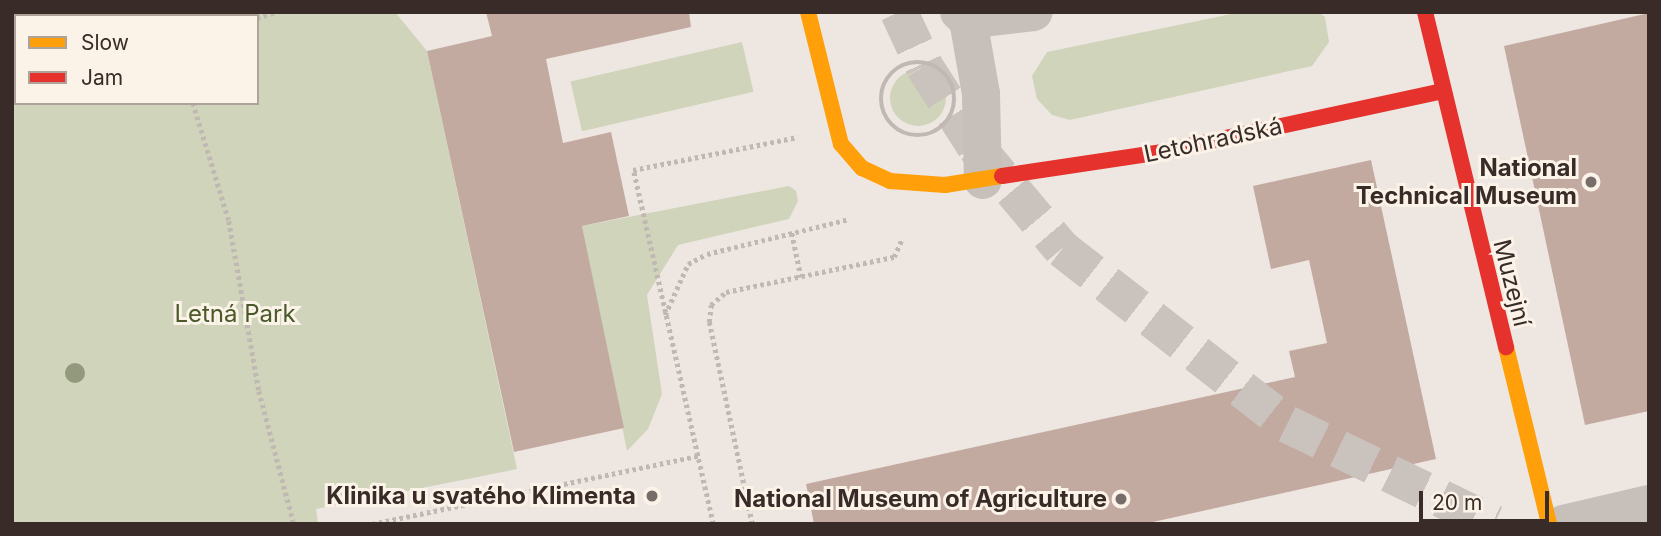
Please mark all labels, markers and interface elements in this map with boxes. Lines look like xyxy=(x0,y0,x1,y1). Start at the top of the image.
legend xyxy=(14,14,259,105)
text: Slow xyxy=(81,30,129,55)
text: Jam xyxy=(81,65,123,90)
street label: Letohradská xyxy=(1141,111,1285,169)
place label: National Technical Museum xyxy=(1356,154,1577,210)
marker: National Technical Museum xyxy=(1583,174,1599,190)
street label: Muzejní xyxy=(1487,237,1537,329)
park label: Letná Park xyxy=(174,300,296,328)
scale bar xyxy=(1423,476,1552,520)
place label: Klinika u svatého Klimenta xyxy=(326,482,636,510)
place label: National Museum of Agriculture xyxy=(734,485,1107,513)
marker: Klinika u svatého Klimenta xyxy=(642,486,662,506)
text: 20 m xyxy=(1432,490,1482,515)
marker: National Museum of Agriculture xyxy=(1113,491,1129,507)

